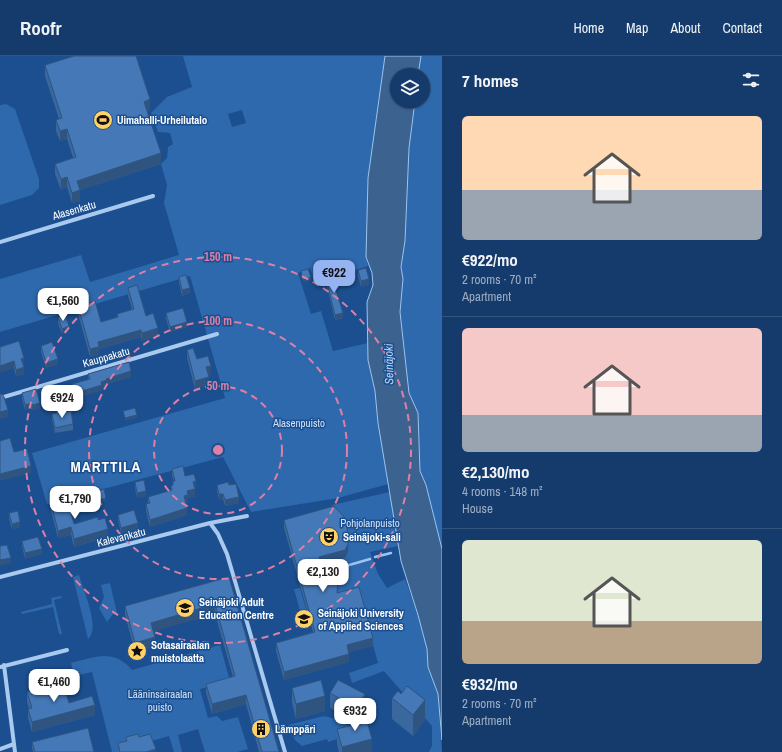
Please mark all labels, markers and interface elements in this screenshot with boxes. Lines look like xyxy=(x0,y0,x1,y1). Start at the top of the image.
text: Roofr xyxy=(20,15,62,41)
text: Home xyxy=(573,19,604,37)
text: Map xyxy=(626,19,648,37)
text: About xyxy=(670,19,700,37)
text: Contact xyxy=(722,19,762,37)
map controls xyxy=(390,68,430,108)
button: layers xyxy=(390,68,430,108)
text: 7 homes xyxy=(462,69,519,92)
icon: filters xyxy=(740,69,762,91)
sports icon: Uimahalli-Urheilutalo xyxy=(92,109,114,131)
place label: Uimahalli-Urheilutalo xyxy=(117,113,208,127)
icon: home xyxy=(576,142,648,214)
street label: Alasenkatu xyxy=(50,197,97,223)
text: €922/mo xyxy=(462,248,518,271)
text: 150 m xyxy=(204,249,232,265)
pin: €922 xyxy=(310,260,358,294)
text: €922 xyxy=(322,264,346,281)
text: 2 rooms · 70 m² xyxy=(462,271,537,288)
pin: €1,560 xyxy=(30,288,96,322)
text: Apartment xyxy=(462,288,511,305)
text: €1,560 xyxy=(47,292,79,309)
text: 100 m xyxy=(204,313,232,329)
water label: Seinäjoki xyxy=(381,343,397,385)
street label: Kauppakatu xyxy=(81,344,131,370)
icon: home xyxy=(576,354,648,426)
text: 50 m xyxy=(207,378,229,394)
pin: €924 xyxy=(38,385,86,419)
text: €924 xyxy=(50,389,74,406)
park label: Alasenpuisto xyxy=(272,416,325,430)
centre of rings xyxy=(211,443,225,457)
district label: MARTTILA xyxy=(71,456,141,477)
text: €2,130/mo xyxy=(462,460,529,483)
text: 4 rooms · 148 m² xyxy=(462,483,543,500)
pin: €1,790 xyxy=(42,486,108,520)
text: €1,790 xyxy=(59,490,91,507)
text: House xyxy=(462,500,493,517)
park label: Pohjolanpuisto xyxy=(340,516,400,530)
street label: Kalevankatu xyxy=(95,524,147,550)
theatre icon: Seinäjoki-sali xyxy=(318,526,340,548)
place label: Seinäjoki-sali xyxy=(343,530,401,544)
pin: €2,130 xyxy=(290,559,356,593)
text: €2,130 xyxy=(307,563,339,580)
icon: home xyxy=(576,566,648,638)
place label: Seinäjoki Adult Education Centre xyxy=(199,595,274,622)
school or university icon: Seinäjoki Adult Education Centre xyxy=(174,597,196,619)
place label: Seinäjoki University of Applied Sciences xyxy=(318,606,404,633)
school or university icon: Seinäjoki University of Applied Sciences xyxy=(293,608,315,630)
place label: Sotasairaalan muistolaatta xyxy=(151,638,210,665)
place icon: Sotasairaalan muistolaatta xyxy=(126,640,148,662)
pin: €1,460 xyxy=(21,669,87,703)
text: €932/mo xyxy=(462,672,518,695)
text: €1,460 xyxy=(38,673,70,690)
park label: Lääninsairaalan puisto xyxy=(128,687,192,714)
text: 2 rooms · 70 m² xyxy=(462,695,537,712)
pin: €932 xyxy=(331,698,379,732)
text: €932 xyxy=(343,702,367,719)
text: Apartment xyxy=(462,712,511,729)
building icon: Lämppäri xyxy=(250,718,272,740)
place label: Lämppäri xyxy=(275,722,316,736)

